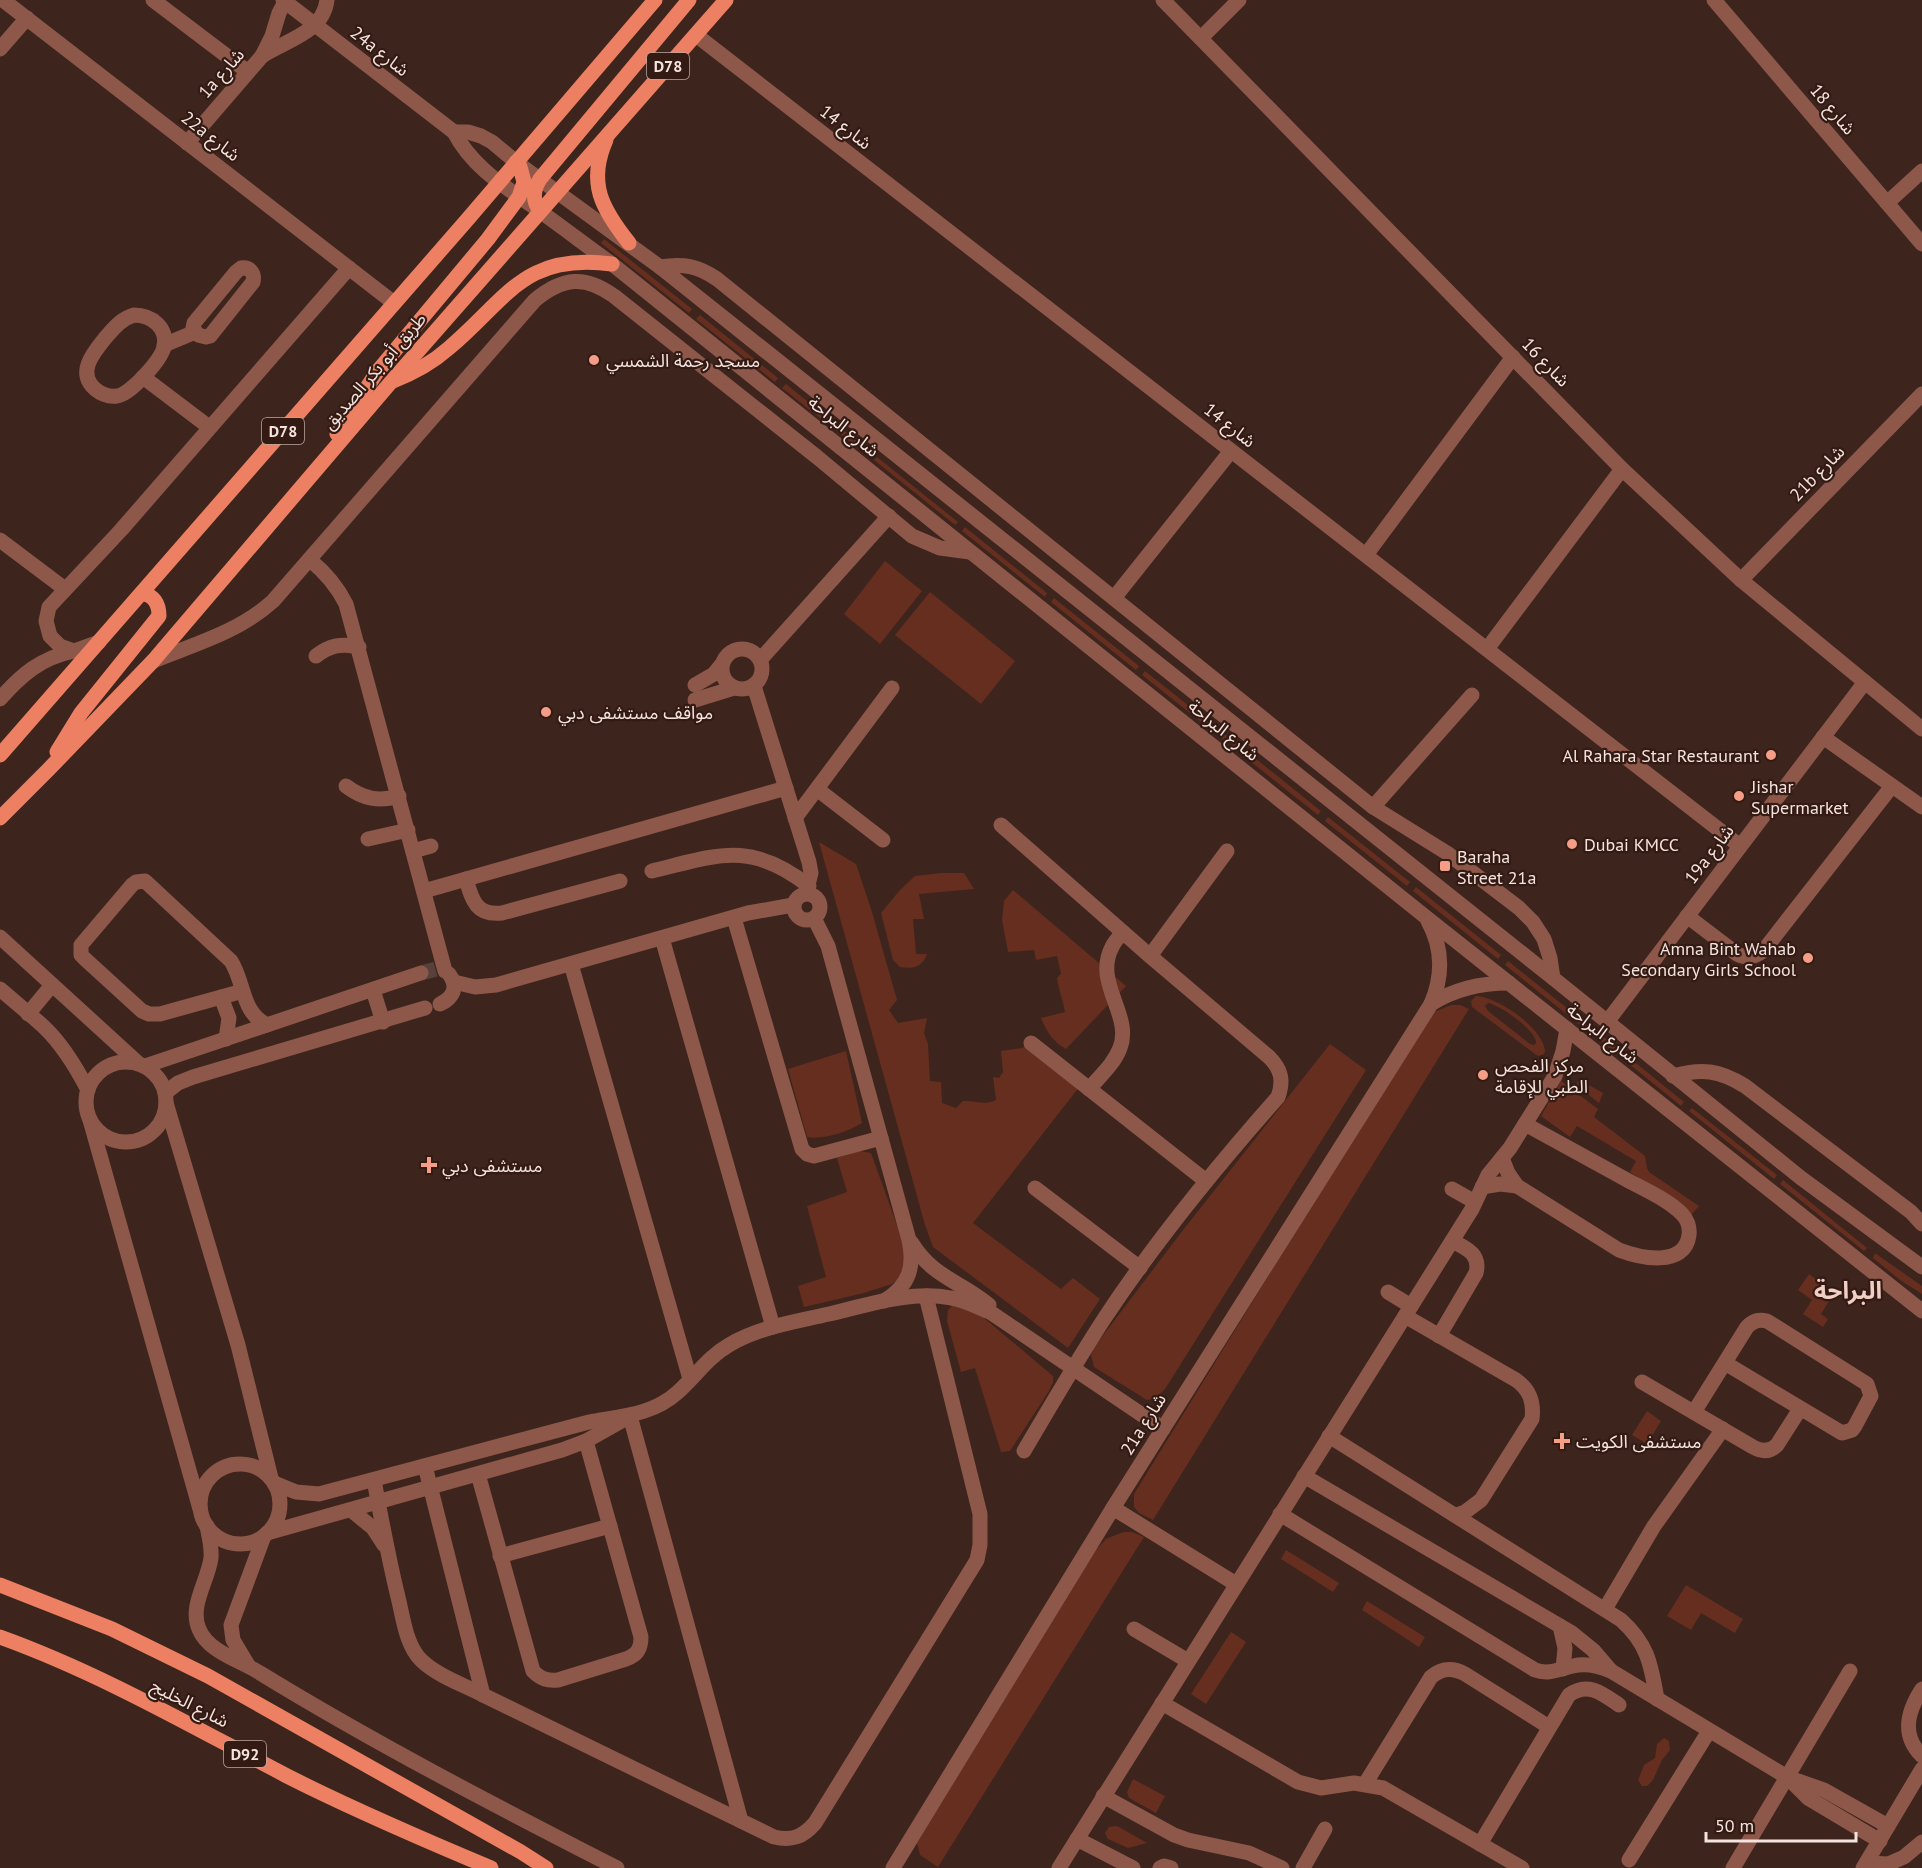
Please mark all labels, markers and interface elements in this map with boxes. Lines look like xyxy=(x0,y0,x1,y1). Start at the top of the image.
street label: 24a شارع xyxy=(344,21,414,83)
street label: 1a شارع xyxy=(193,43,251,105)
road number: D78 xyxy=(647,53,689,79)
street label: شارع 18 xyxy=(1803,79,1861,141)
street label: شارع 14 xyxy=(814,100,877,157)
street label: 22a شارع xyxy=(175,106,245,168)
street label: طريق أبو بكر الصديق xyxy=(317,308,431,434)
street label: شارع 16 xyxy=(1515,333,1575,393)
place label: مسجد رحمة الشمسي xyxy=(606,349,760,374)
marker: مسجد رحمة الشمسي xyxy=(587,353,601,367)
street label: شارع البراحة xyxy=(802,390,884,464)
street label: شارع 14 xyxy=(1198,398,1261,455)
road number: D78 xyxy=(262,418,304,444)
street label: 21b شارع xyxy=(1785,440,1851,508)
street label: شارع البراحة xyxy=(1182,694,1264,768)
place label: مواقف مستشفى دبي xyxy=(558,701,713,726)
marker: مواقف مستشفى دبي xyxy=(539,705,553,719)
place label: Al Rahara Star Restaurant xyxy=(1563,744,1759,767)
marker: Al Rahara Star Restaurant xyxy=(1764,748,1778,762)
place label: Jishar Supermarket xyxy=(1750,775,1849,819)
marker: Jishar Supermarket xyxy=(1732,789,1746,803)
street label: 19a شارع xyxy=(1679,820,1741,890)
place label: Dubai KMCC xyxy=(1584,833,1679,856)
marker: Dubai KMCC xyxy=(1565,837,1579,851)
place label: Baraha Street 21a xyxy=(1457,845,1536,889)
marker: Baraha Street 21a xyxy=(1438,859,1452,873)
place label: Amna Bint Wahab Secondary Girls School xyxy=(1621,937,1797,981)
marker: Amna Bint Wahab Secondary Girls School xyxy=(1801,951,1815,965)
street label: شارع البراحة xyxy=(1560,998,1644,1071)
place label: مركز الفحص الطبي للإقامة xyxy=(1495,1054,1588,1100)
marker: مركز الفحص الطبي للإقامة xyxy=(1476,1068,1490,1082)
place label: مستشفى دبي xyxy=(442,1154,542,1179)
marker: مستشفى دبي xyxy=(420,1156,438,1174)
district label: البراحة xyxy=(1814,1275,1882,1306)
street label: 21a شارع xyxy=(1115,1389,1173,1461)
place label: مستشفى الكويت xyxy=(1576,1430,1701,1453)
marker: مستشفى الكويت xyxy=(1553,1432,1571,1450)
street label: شارع الخليج xyxy=(146,1674,233,1735)
road number: D92 xyxy=(224,1741,266,1767)
scale bar xyxy=(1706,1805,1856,1843)
text: 50 m xyxy=(1715,1814,1754,1837)

